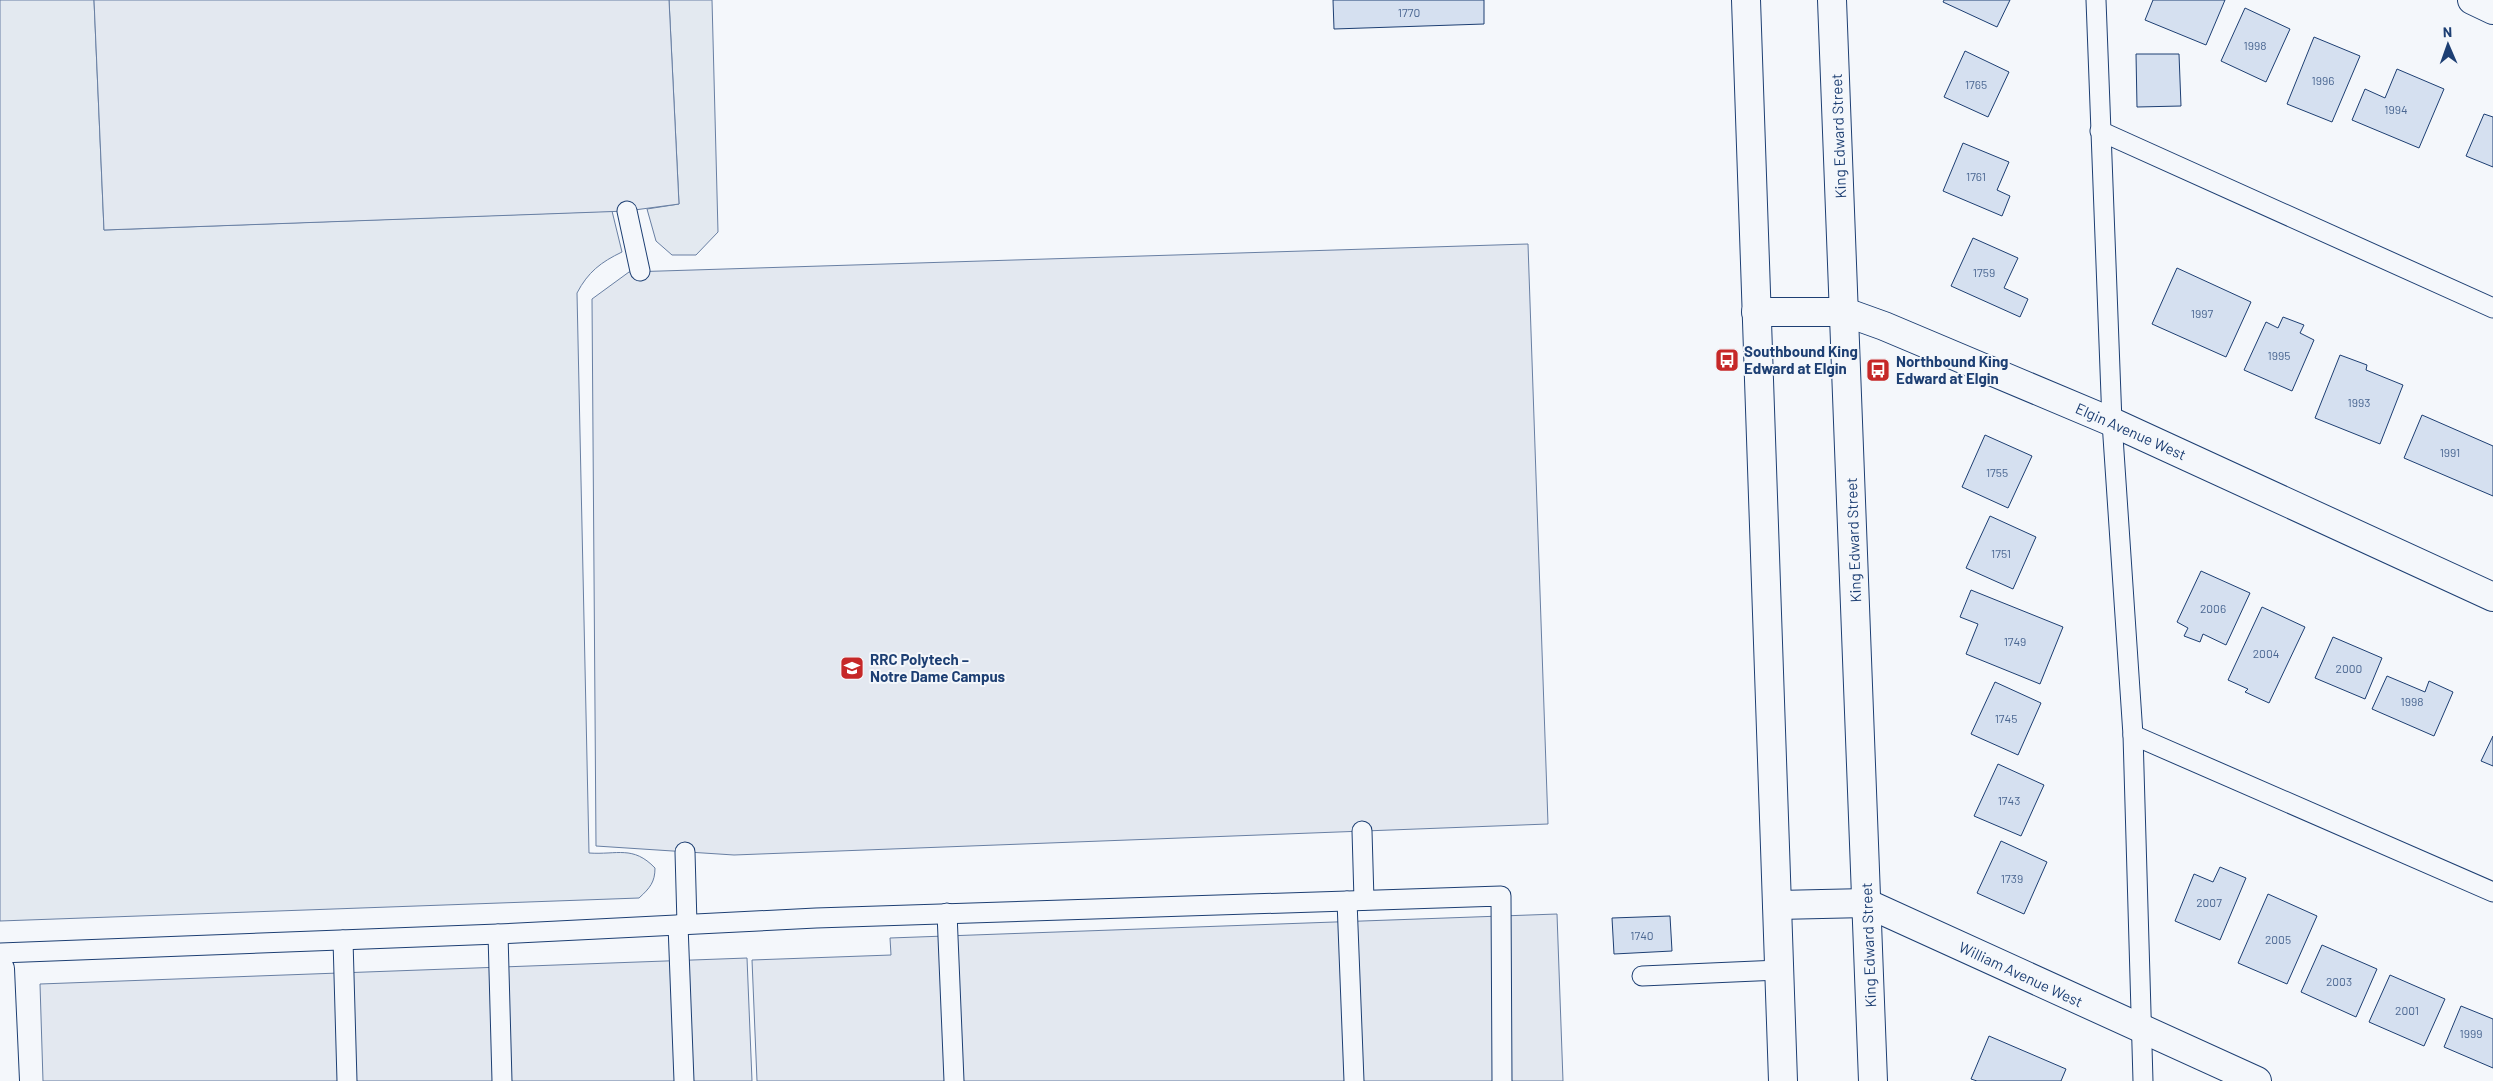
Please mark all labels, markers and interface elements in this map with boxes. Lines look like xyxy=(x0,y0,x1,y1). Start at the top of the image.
house number: 1770 xyxy=(1398,5,1420,19)
north arrow xyxy=(2423,20,2473,70)
text: N xyxy=(2443,23,2452,40)
house number: 1998 xyxy=(2244,38,2266,52)
street label: King Edward Street xyxy=(1827,73,1849,199)
house number: 1996 xyxy=(2312,73,2334,87)
house number: 1765 xyxy=(1965,77,1987,91)
house number: 1994 xyxy=(2384,102,2408,116)
house number: 1761 xyxy=(1966,169,1986,183)
house number: 1759 xyxy=(1973,265,1995,279)
house number: 1997 xyxy=(2191,306,2214,320)
place label: Southbound King Edward at Elgin xyxy=(1744,342,1858,377)
bus stop icon: Southbound King Edward at Elgin xyxy=(1714,347,1740,373)
house number: 1995 xyxy=(2268,348,2290,362)
place label: Northbound King Edward at Elgin xyxy=(1896,352,2008,387)
bus stop icon: Northbound King Edward at Elgin xyxy=(1865,357,1891,383)
house number: 1993 xyxy=(2348,395,2370,409)
street label: Elgin Avenue West xyxy=(2073,399,2189,463)
house number: 1991 xyxy=(2440,445,2460,459)
house number: 1755 xyxy=(1986,465,2008,479)
street label: King Edward Street xyxy=(1842,477,1864,603)
house number: 1751 xyxy=(1991,546,2011,560)
house number: 2006 xyxy=(2200,601,2226,615)
house number: 1749 xyxy=(2004,634,2026,648)
house number: 2004 xyxy=(2253,646,2279,660)
place label: RRC Polytech – Notre Dame Campus xyxy=(870,650,1006,685)
school or university icon: RRC Polytech – Notre Dame Campus xyxy=(839,655,865,681)
house number: 2000 xyxy=(2336,661,2362,675)
house number: 1998 xyxy=(2401,694,2423,708)
house number: 1745 xyxy=(1995,711,2017,725)
house number: 1743 xyxy=(1998,793,2020,807)
house number: 1739 xyxy=(2001,871,2023,885)
street label: King Edward Street xyxy=(1857,882,1879,1008)
house number: 2007 xyxy=(2196,895,2222,909)
house number: 1740 xyxy=(1630,928,1654,942)
house number: 2005 xyxy=(2265,932,2291,946)
street label: William Avenue West xyxy=(1956,937,2086,1011)
house number: 2003 xyxy=(2326,974,2352,988)
house number: 2001 xyxy=(2395,1003,2419,1017)
house number: 1999 xyxy=(2460,1026,2482,1040)

